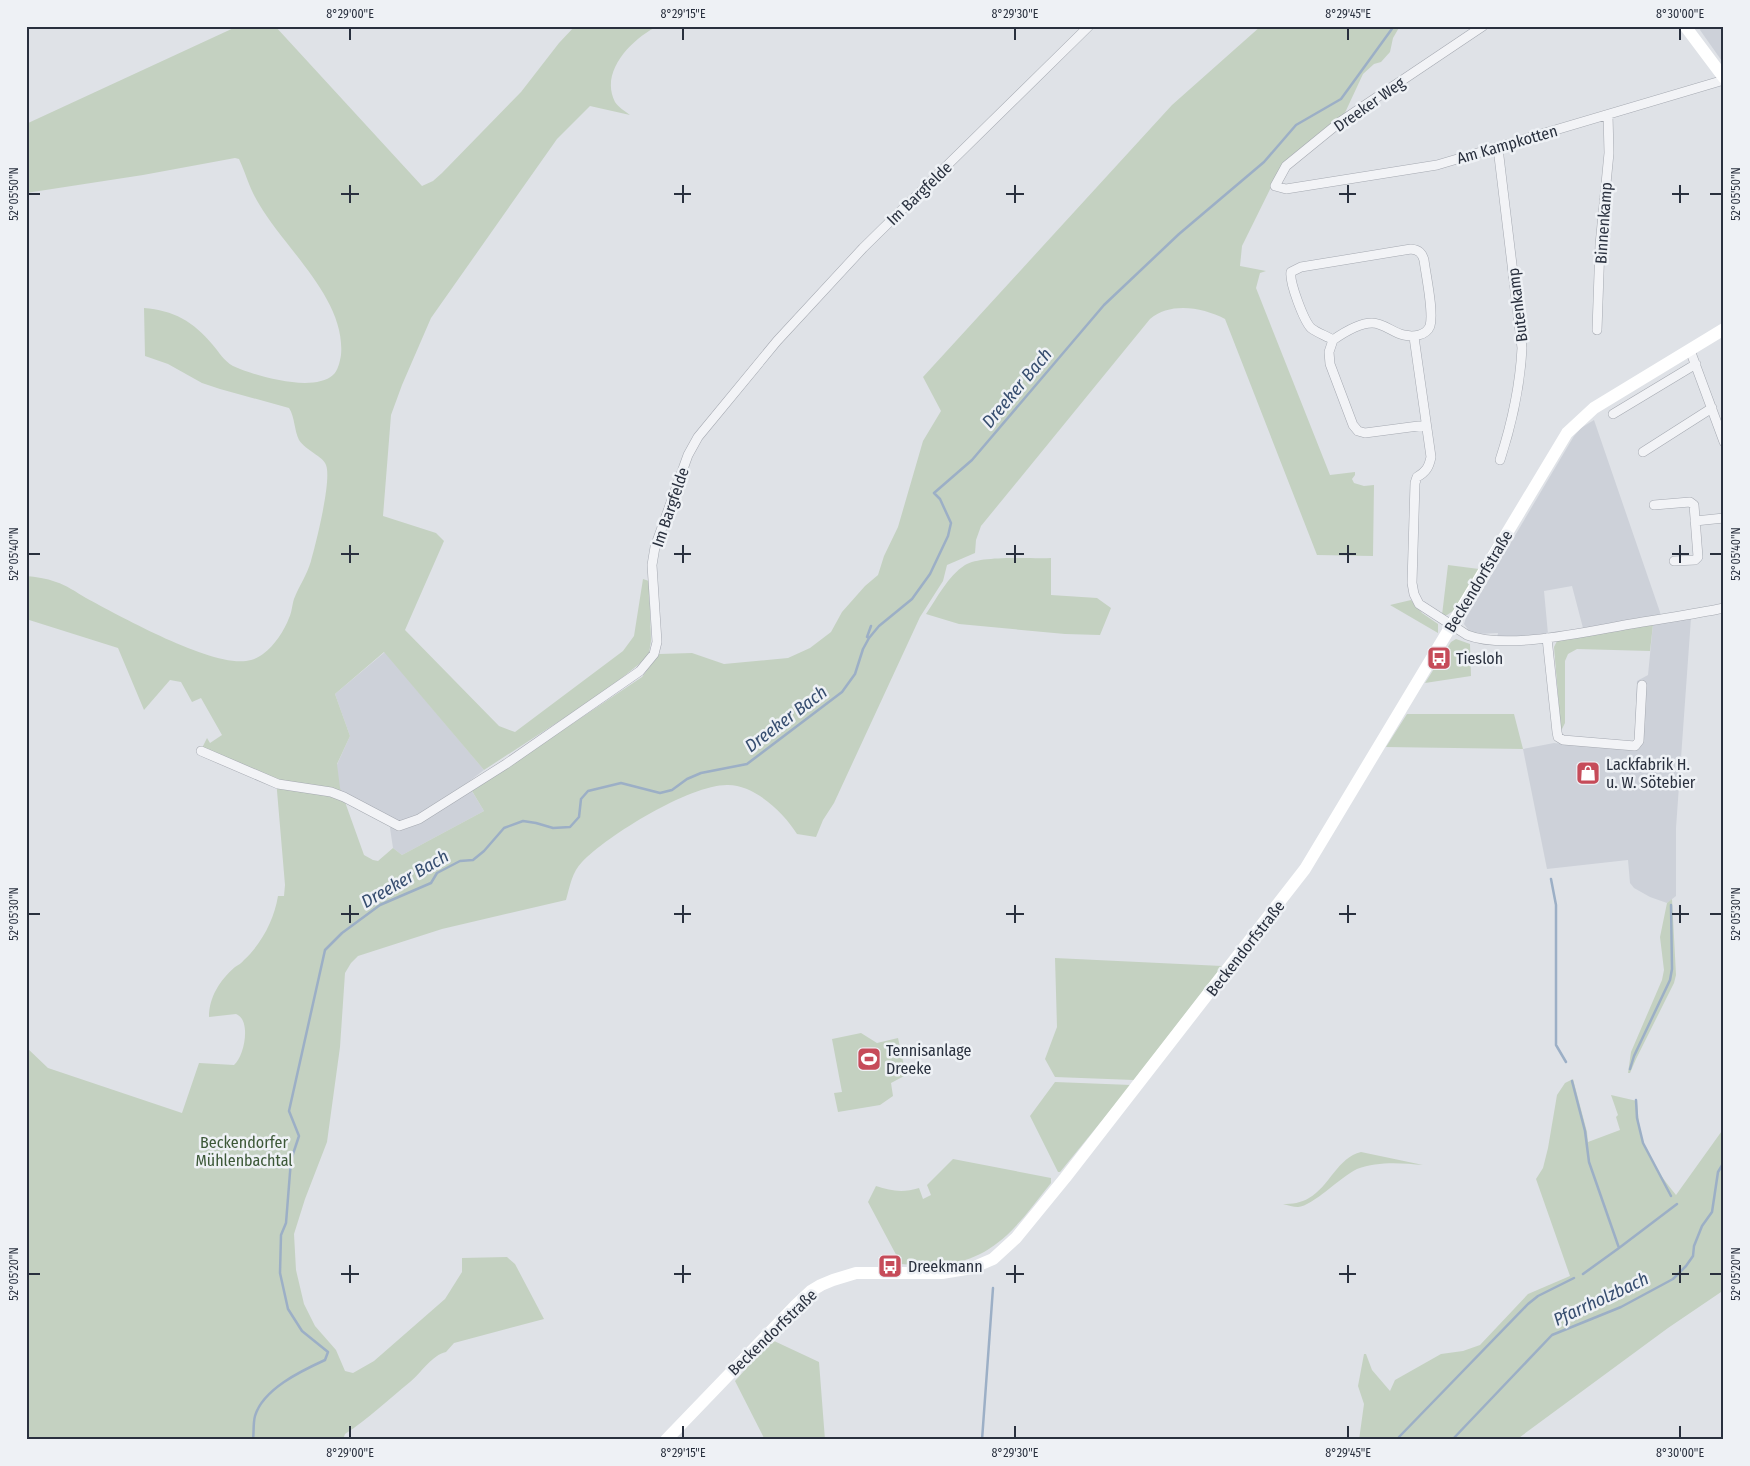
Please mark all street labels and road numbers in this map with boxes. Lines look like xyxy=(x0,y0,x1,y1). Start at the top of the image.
street label: Dreeker Weg xyxy=(1330,73,1409,136)
street label: Am Kampkotten xyxy=(1455,121,1560,168)
street label: Im Bargfelde xyxy=(883,158,956,229)
street label: Binnenkamp xyxy=(1591,182,1616,265)
street label: Butenkamp xyxy=(1504,267,1531,343)
street label: Im Bargfelde xyxy=(648,465,693,549)
street label: Beckendorfstraße xyxy=(1440,527,1516,636)
street label: Beckendorfstraße xyxy=(1202,897,1289,1000)
street label: Beckendorfstraße xyxy=(724,1285,821,1379)

